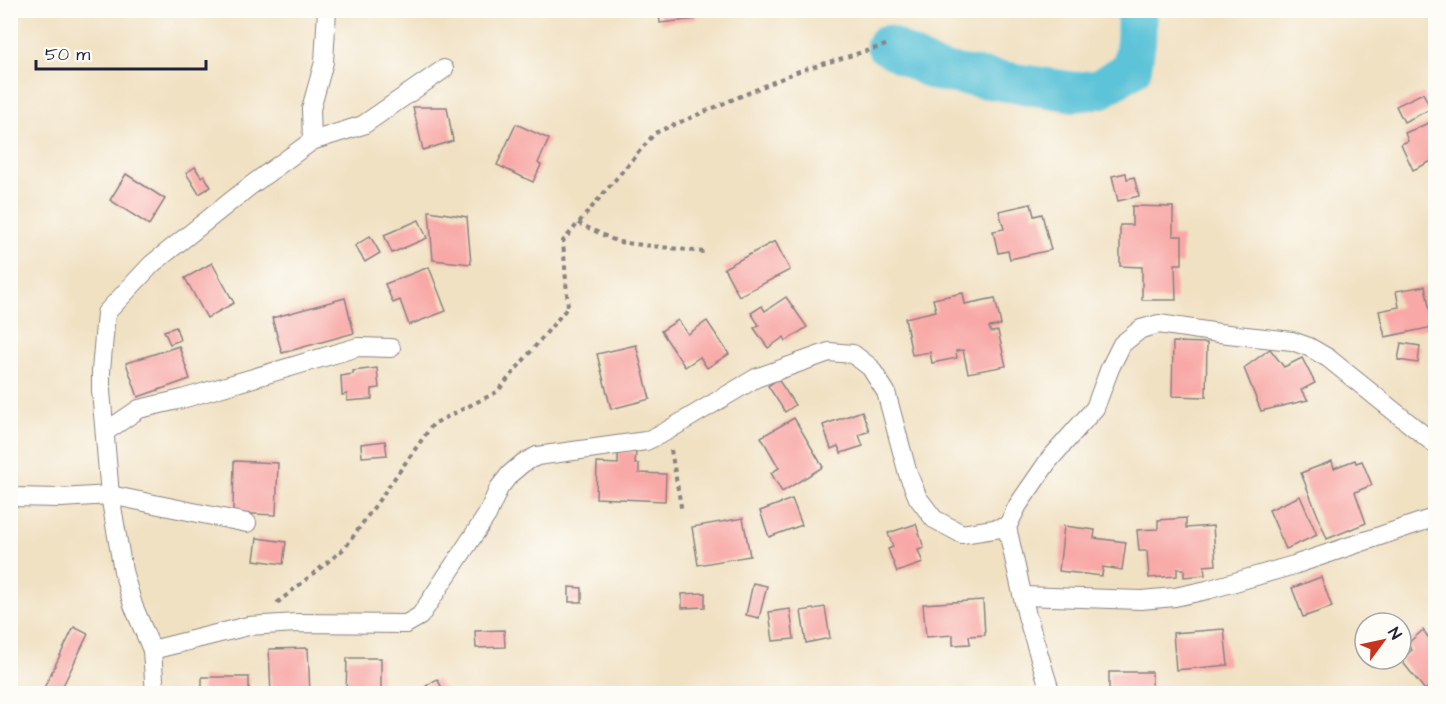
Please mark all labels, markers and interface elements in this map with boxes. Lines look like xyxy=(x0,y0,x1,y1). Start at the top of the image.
scale bar xyxy=(36,33,206,71)
text: 50 m xyxy=(45,42,90,67)
north arrow xyxy=(1353,611,1413,671)
text: N xyxy=(1383,623,1407,644)

